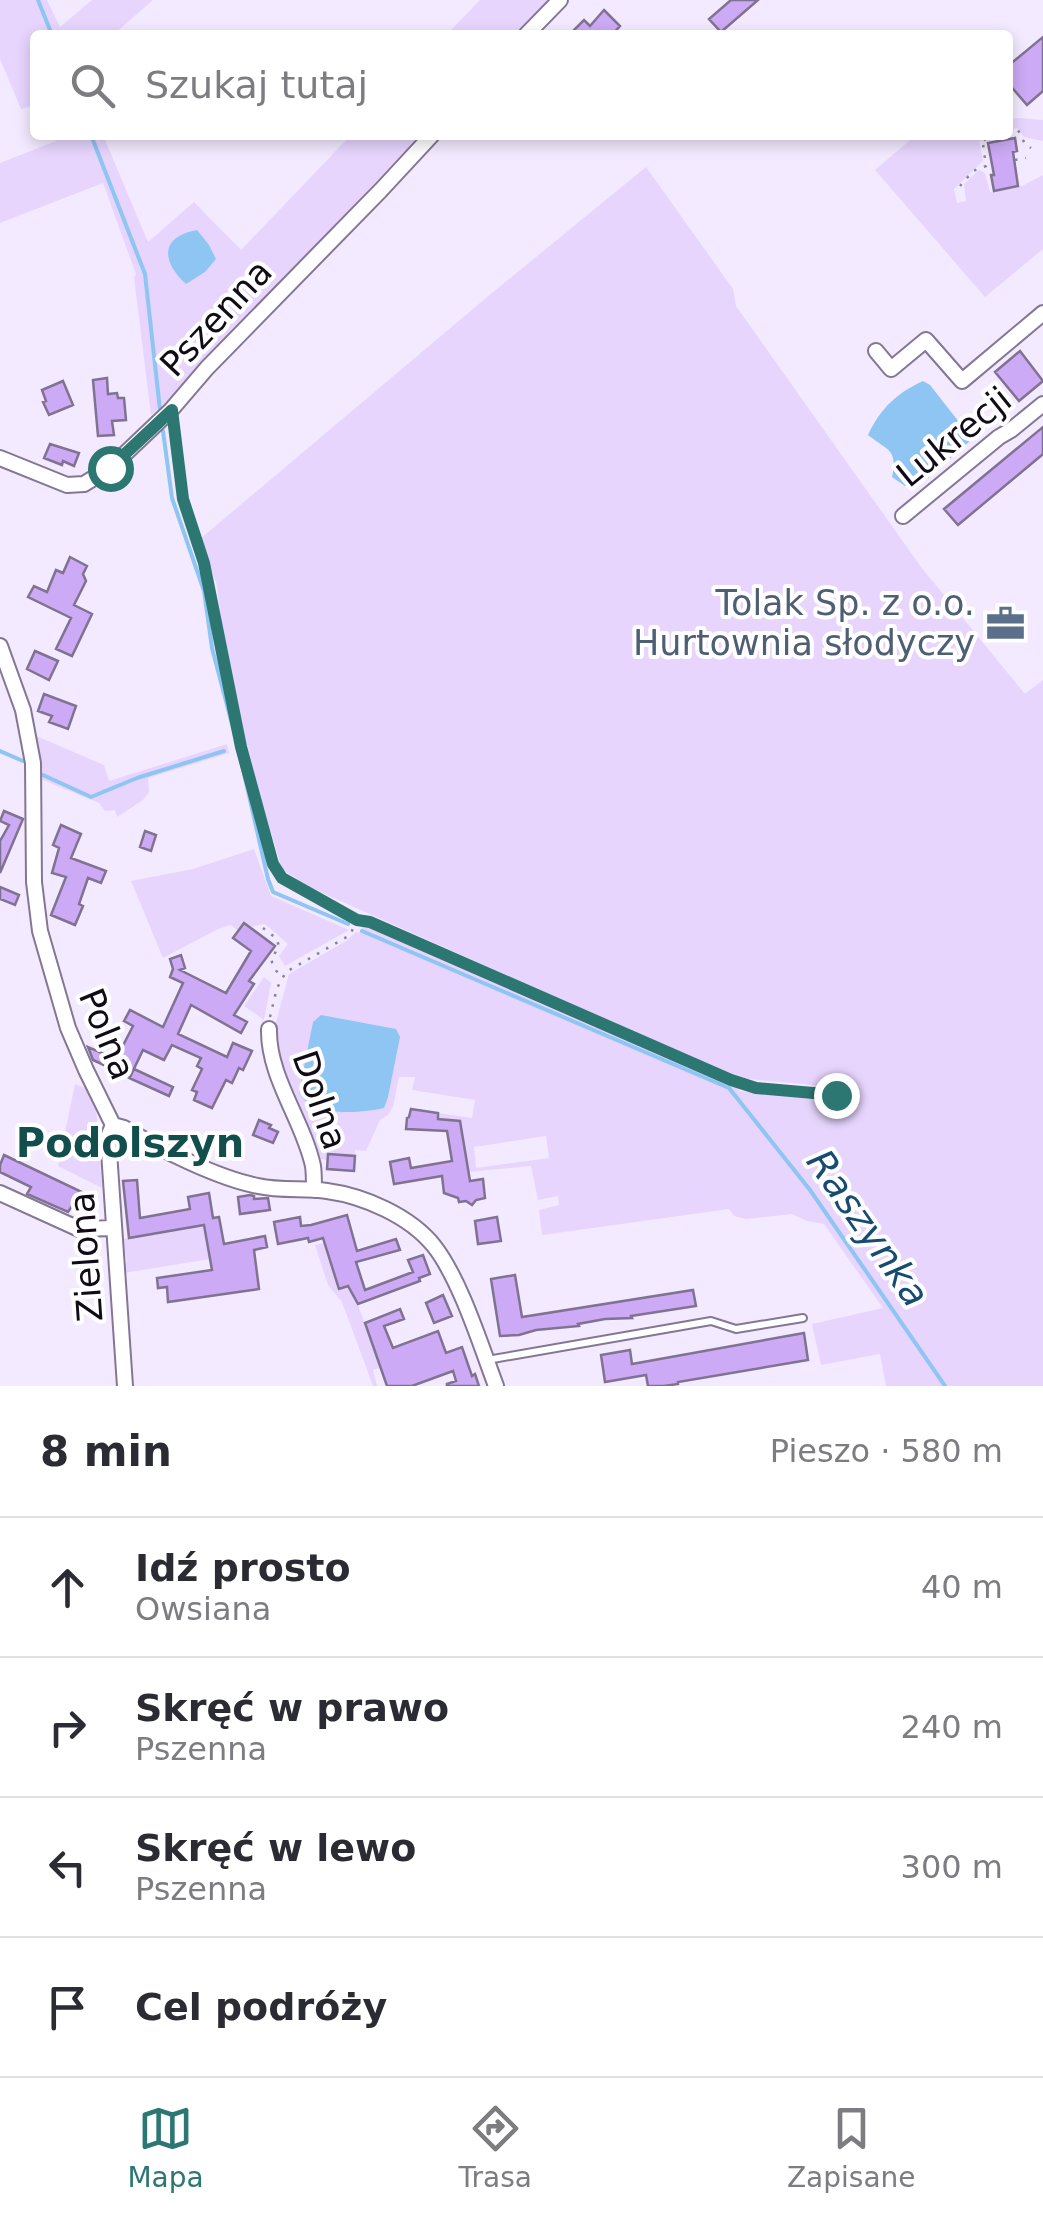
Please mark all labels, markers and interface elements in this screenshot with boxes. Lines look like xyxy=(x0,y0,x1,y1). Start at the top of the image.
search box xyxy=(30,30,1013,140)
icon: search xyxy=(65,58,120,113)
text: Szukaj tutaj xyxy=(145,63,368,107)
street label: Pszenna xyxy=(152,252,280,384)
street label: Lukrecji xyxy=(889,379,1019,495)
route start xyxy=(88,446,134,492)
place label: Tolak Sp. z o.o. Hurtownia słodyczy xyxy=(633,583,975,663)
office icon: Tolak Sp. z o.o. Hurtownia słodyczy xyxy=(984,602,1026,644)
street label: Polna xyxy=(71,983,143,1085)
street label: Dolna xyxy=(285,1045,355,1155)
route end xyxy=(814,1073,860,1119)
district label: Podolszyn xyxy=(16,1120,244,1166)
water label: Raszynka xyxy=(798,1141,938,1315)
street label: Zielona xyxy=(62,1191,110,1323)
text: 8 min xyxy=(40,1427,172,1476)
text: Pieszo · 580 m xyxy=(770,1432,1003,1470)
text: Idź prosto xyxy=(135,1546,351,1590)
icon: ahead xyxy=(40,1560,95,1615)
text: 40 m xyxy=(921,1568,1003,1606)
text: Owsiana xyxy=(135,1590,271,1628)
text: Skręć w prawo xyxy=(135,1686,449,1730)
icon: right xyxy=(40,1700,95,1755)
text: 240 m xyxy=(901,1708,1003,1746)
text: Pszenna xyxy=(135,1730,267,1768)
text: Skręć w lewo xyxy=(135,1826,416,1870)
icon: left xyxy=(40,1840,95,1895)
text: 300 m xyxy=(901,1848,1003,1886)
text: Pszenna xyxy=(135,1870,267,1908)
icon: arrive xyxy=(40,1980,95,2035)
text: Cel podróży xyxy=(135,1985,387,2029)
tab: Mapa xyxy=(127,2101,204,2194)
tab: Trasa xyxy=(459,2101,532,2194)
tab: Zapisane xyxy=(787,2101,916,2194)

